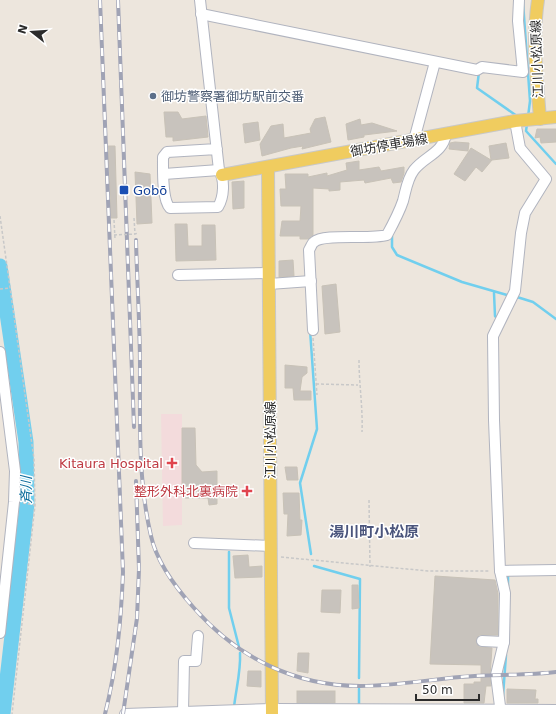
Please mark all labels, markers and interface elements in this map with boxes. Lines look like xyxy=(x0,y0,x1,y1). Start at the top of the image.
north arrow xyxy=(12,12,52,52)
street label: 江川小松原線 xyxy=(528,20,546,98)
text: N xyxy=(15,23,30,36)
place label: 御坊警察署御坊駅前交番 xyxy=(161,89,304,104)
marker: 御坊警察署御坊駅前交番 xyxy=(148,91,158,101)
street label: 御坊停車場線 xyxy=(349,131,429,159)
place label: Gobō xyxy=(133,183,167,198)
marker: Gobō xyxy=(118,184,130,196)
street label: 江川小松原線 xyxy=(263,401,278,479)
place label: Kitaura Hospital xyxy=(59,456,163,471)
marker: Kitaura Hospital xyxy=(166,457,178,469)
water label: 斉川 xyxy=(18,474,34,504)
place label: 整形外科北裏病院 xyxy=(134,484,238,499)
marker: 整形外科北裏病院 xyxy=(241,485,253,497)
district label: 湯川町小松原 xyxy=(329,523,419,541)
scale bar xyxy=(416,676,479,702)
text: 50 m xyxy=(422,683,453,697)

